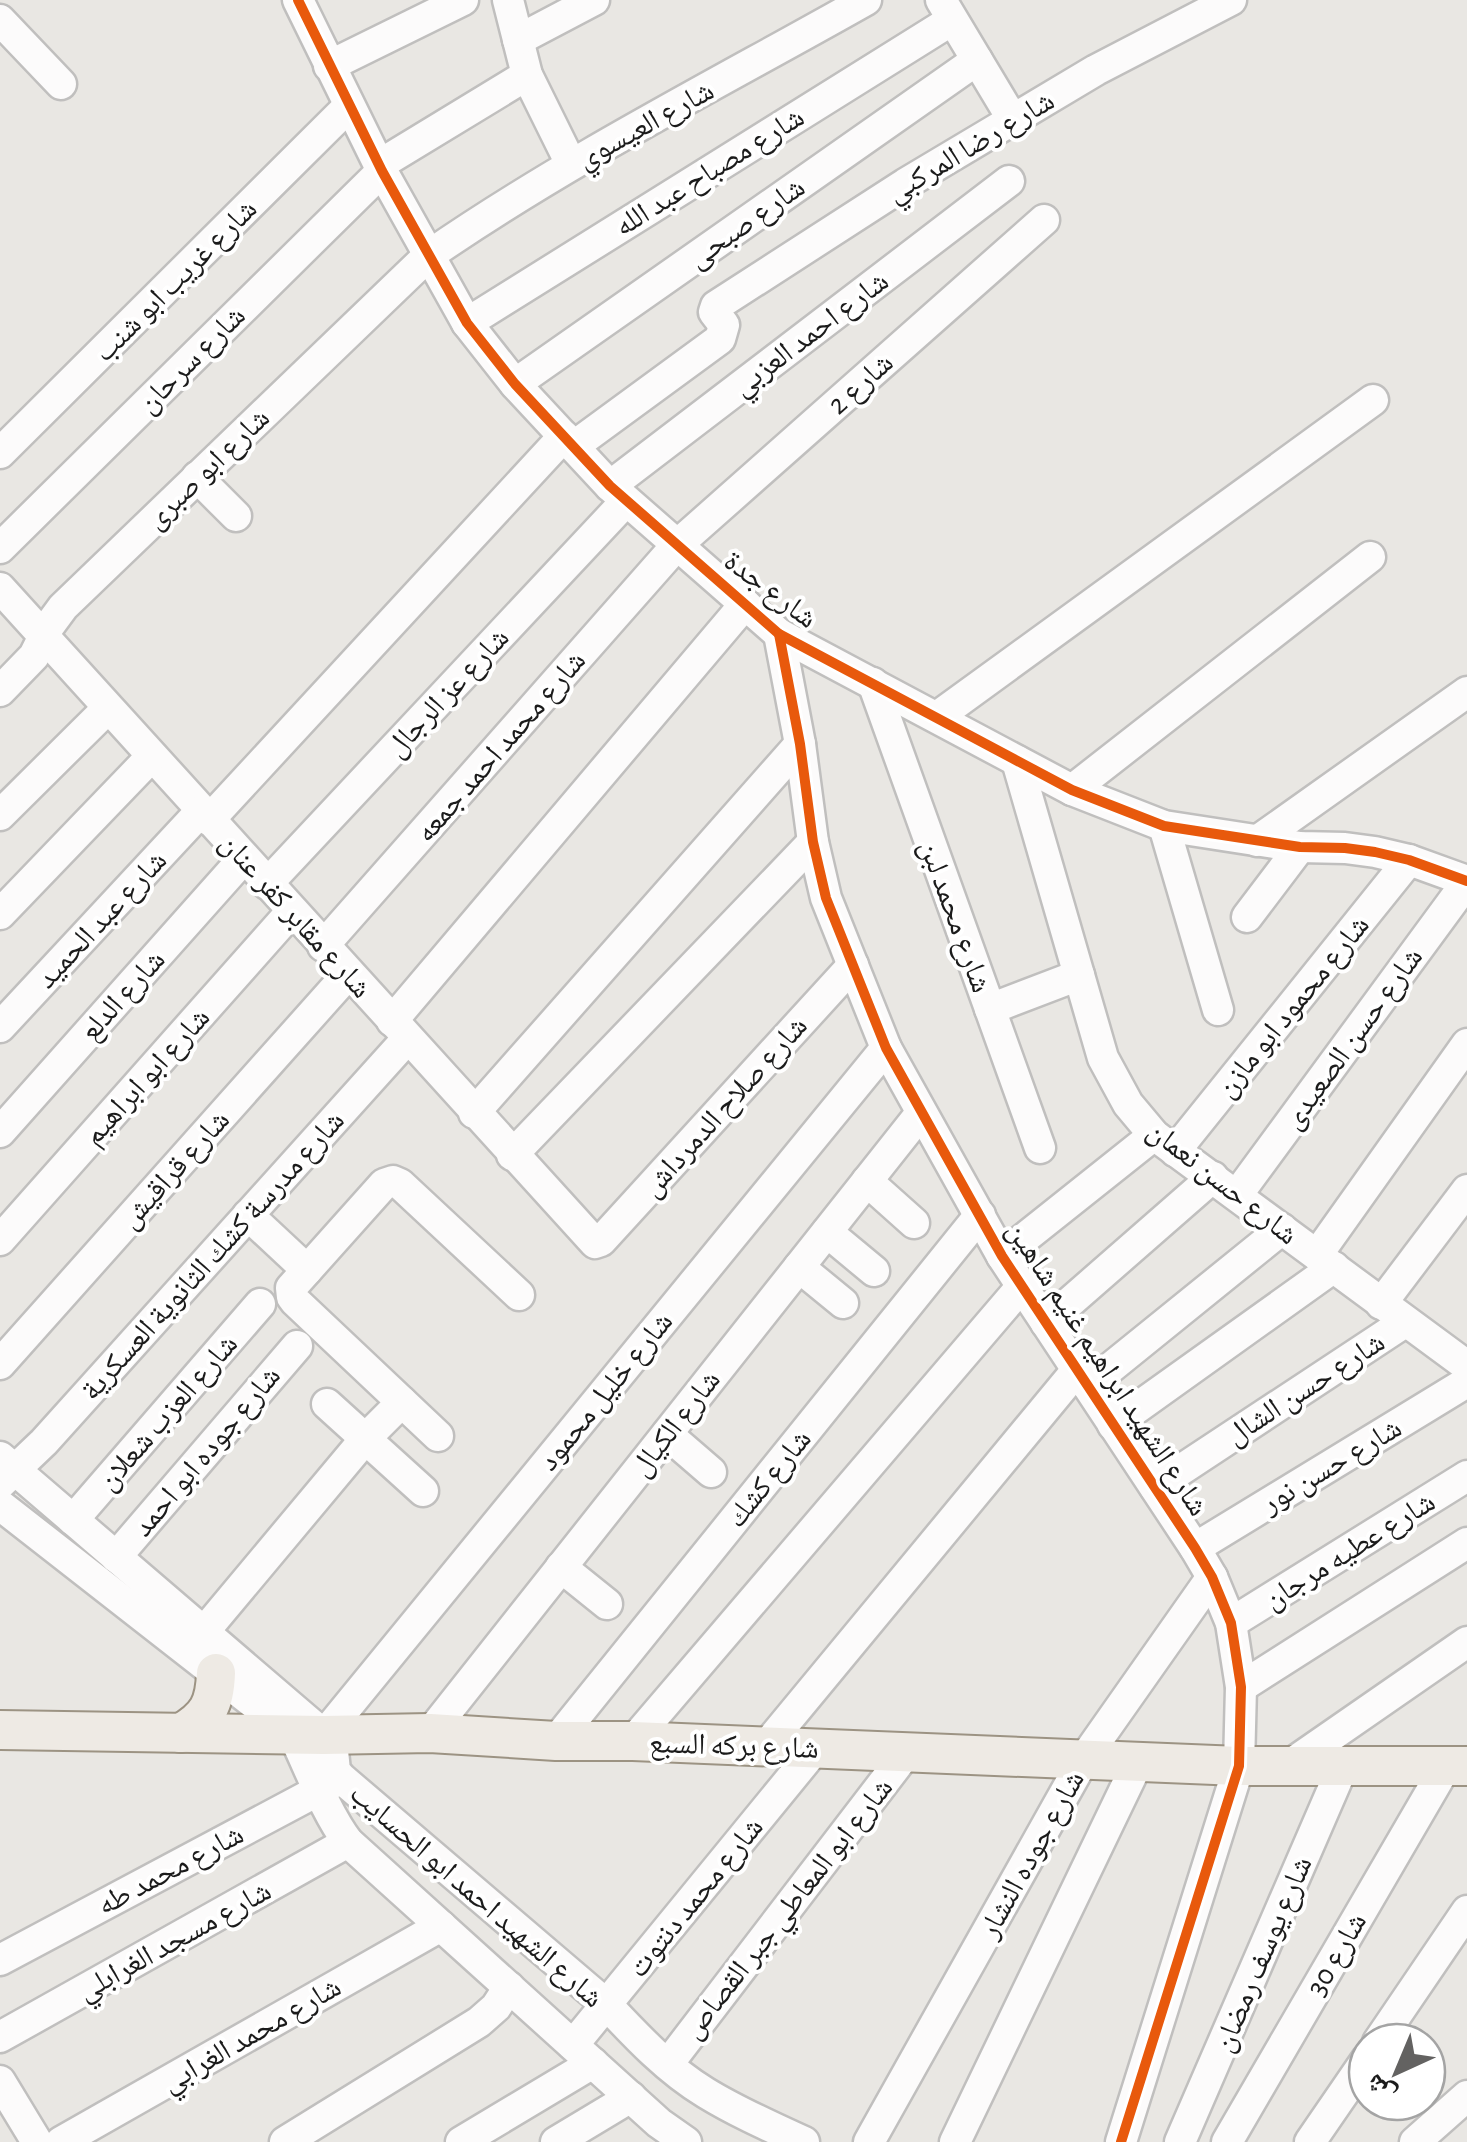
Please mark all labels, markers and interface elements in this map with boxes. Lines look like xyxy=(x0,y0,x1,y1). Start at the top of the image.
street label: شارع العيسوي xyxy=(572,75,723,181)
street label: شارع رضا المركبي xyxy=(882,85,1063,215)
street label: شارع مصباح عبد الله xyxy=(610,102,811,245)
street label: شارع صبحى xyxy=(683,172,812,276)
street label: شارع غريب ابو شنب xyxy=(89,194,265,370)
street label: شارع احمد العزبي xyxy=(727,266,899,408)
street label: شارع سرحان xyxy=(132,300,253,421)
street label: شارع 2 xyxy=(823,347,901,422)
street label: شارع ابو صبرى xyxy=(140,403,278,537)
street label: شارع جدة xyxy=(717,545,822,637)
street label: شارع عز الرجال xyxy=(381,622,517,765)
street label: شارع محمد احمد جمعه xyxy=(410,645,594,850)
street label: شارع مقابر كفر عنان xyxy=(211,827,377,1006)
street label: شارع محمد لبن xyxy=(911,836,996,998)
street label: شارع عبد الحميد xyxy=(31,845,175,996)
street label: شارع محمود ابو مازن xyxy=(1211,910,1377,1105)
street label: شارع حسن الصعيدى xyxy=(1277,942,1431,1137)
street label: شارع الدلع xyxy=(75,945,173,1049)
street label: شارع ابو ابراهيم xyxy=(78,1002,219,1154)
street label: شارع صلاح الدمرداش xyxy=(636,1011,816,1205)
street label: شارع مدرسة كشك الثانوية العسكرية xyxy=(75,1105,352,1408)
street label: شارع قراقيش xyxy=(114,1105,238,1237)
street label: شارع حسن نعمان xyxy=(1140,1115,1303,1253)
street label: شارع الشهيد ابراهيم غنيم شاهين xyxy=(997,1216,1214,1523)
street label: شارع خليل محمود xyxy=(533,1307,681,1478)
street label: شارع حسن الشال xyxy=(1221,1327,1392,1454)
street label: شارع العزب شعلان xyxy=(92,1329,246,1498)
street label: شارع جوده ابو احمد xyxy=(127,1361,289,1544)
street label: شارع الكيال xyxy=(625,1365,729,1484)
street label: شارع حسن نور xyxy=(1256,1412,1408,1522)
street label: شارع كشك xyxy=(720,1424,819,1535)
street label: شارع عطيه مرجان xyxy=(1259,1486,1442,1618)
street label: شارع بركه السبع xyxy=(648,1728,819,1767)
street label: شارع جوده النشار xyxy=(973,1766,1093,1945)
street label: شارع ابو المعاطي جبر القصاص xyxy=(677,1773,905,2049)
street label: شارع الشهيد احمد ابو الحسايب xyxy=(342,1778,609,2016)
street label: شارع محمد دنتوت xyxy=(622,1812,771,1985)
street label: شارع محمد طه xyxy=(93,1819,250,1923)
street label: شارع يوسف رمضان xyxy=(1208,1852,1320,2058)
street label: شارع مسجد الغرابلي xyxy=(73,1875,280,2013)
street label: شارع 30 xyxy=(1301,1908,1375,2003)
street label: شارع محمد الغرابي xyxy=(157,1972,350,2105)
north arrow xyxy=(1347,2022,1447,2122)
text: ش xyxy=(1361,2067,1402,2109)

